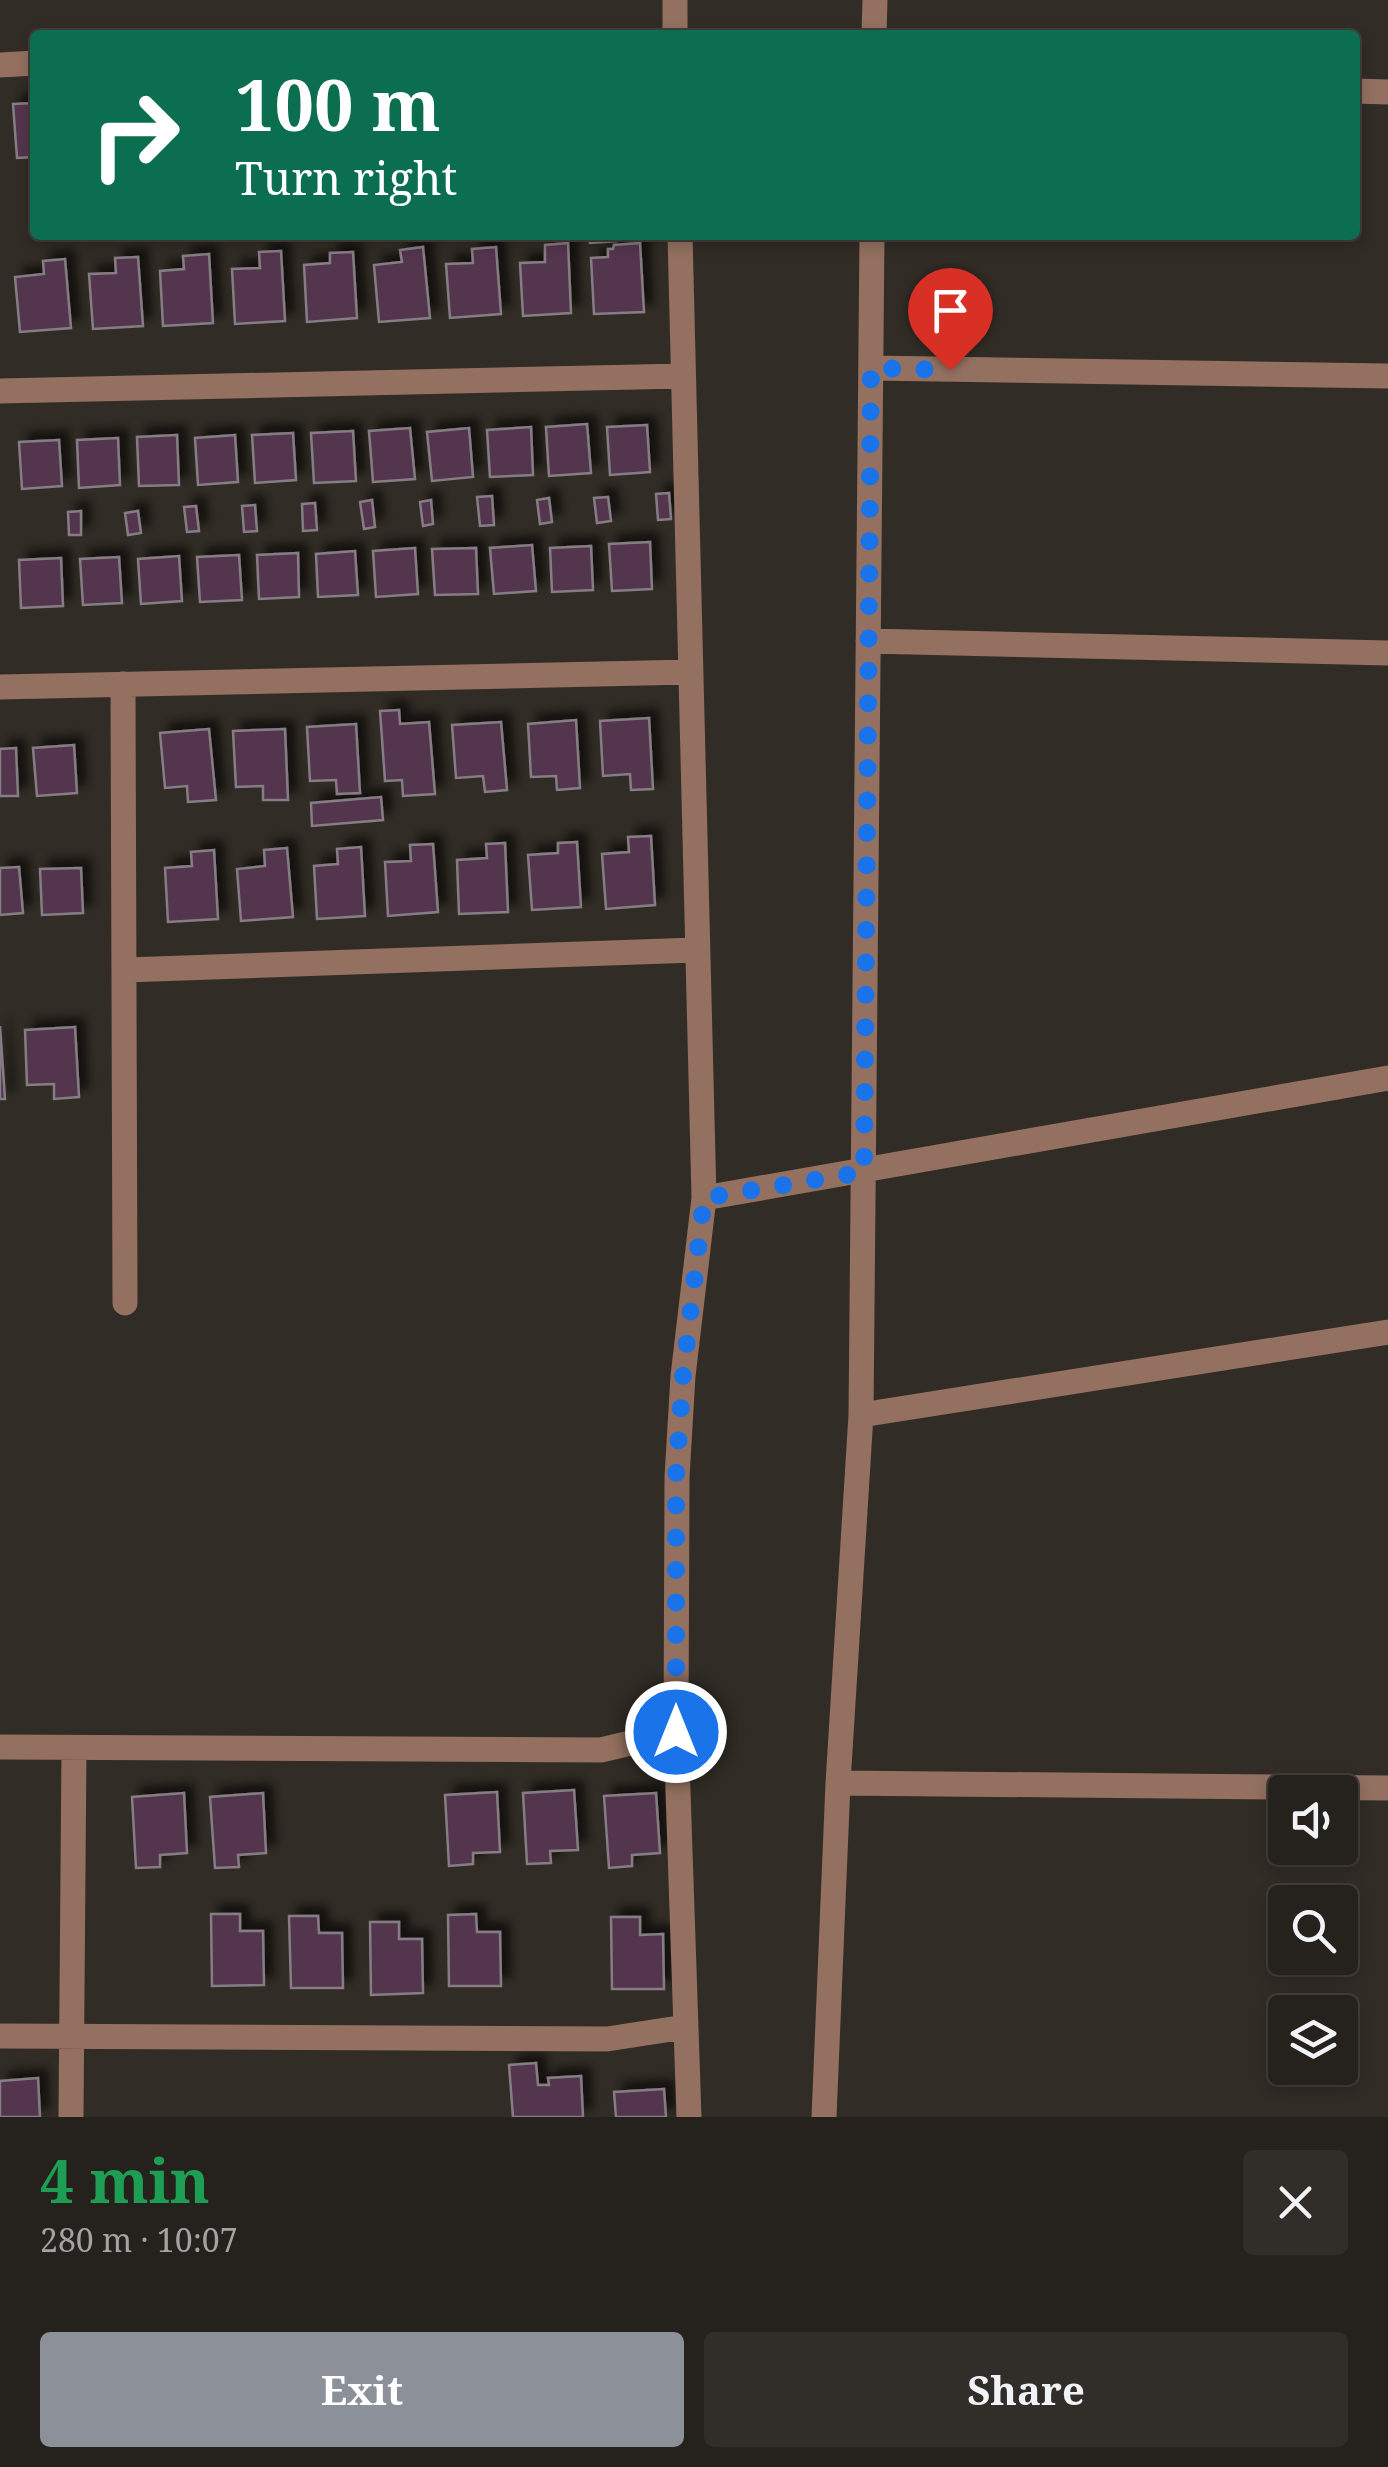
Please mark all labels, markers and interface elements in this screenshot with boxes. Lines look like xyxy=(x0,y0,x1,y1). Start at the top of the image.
text: 100 m xyxy=(235,56,441,152)
icon: right xyxy=(70,70,200,200)
text: Turn right xyxy=(235,147,457,208)
pin xyxy=(908,268,993,371)
icon: arrive xyxy=(923,283,978,338)
position arrow xyxy=(624,1680,728,1784)
map controls xyxy=(1268,1775,1358,2085)
button: sound xyxy=(1268,1775,1358,1865)
button: search xyxy=(1268,1885,1358,1975)
button: layers xyxy=(1268,1995,1358,2085)
text: 4 min xyxy=(40,2139,210,2221)
button: close xyxy=(1243,2150,1348,2255)
text: 280 m · 10:07 xyxy=(40,2218,238,2261)
button: Exit xyxy=(40,2332,684,2447)
button: Share xyxy=(704,2332,1348,2447)

